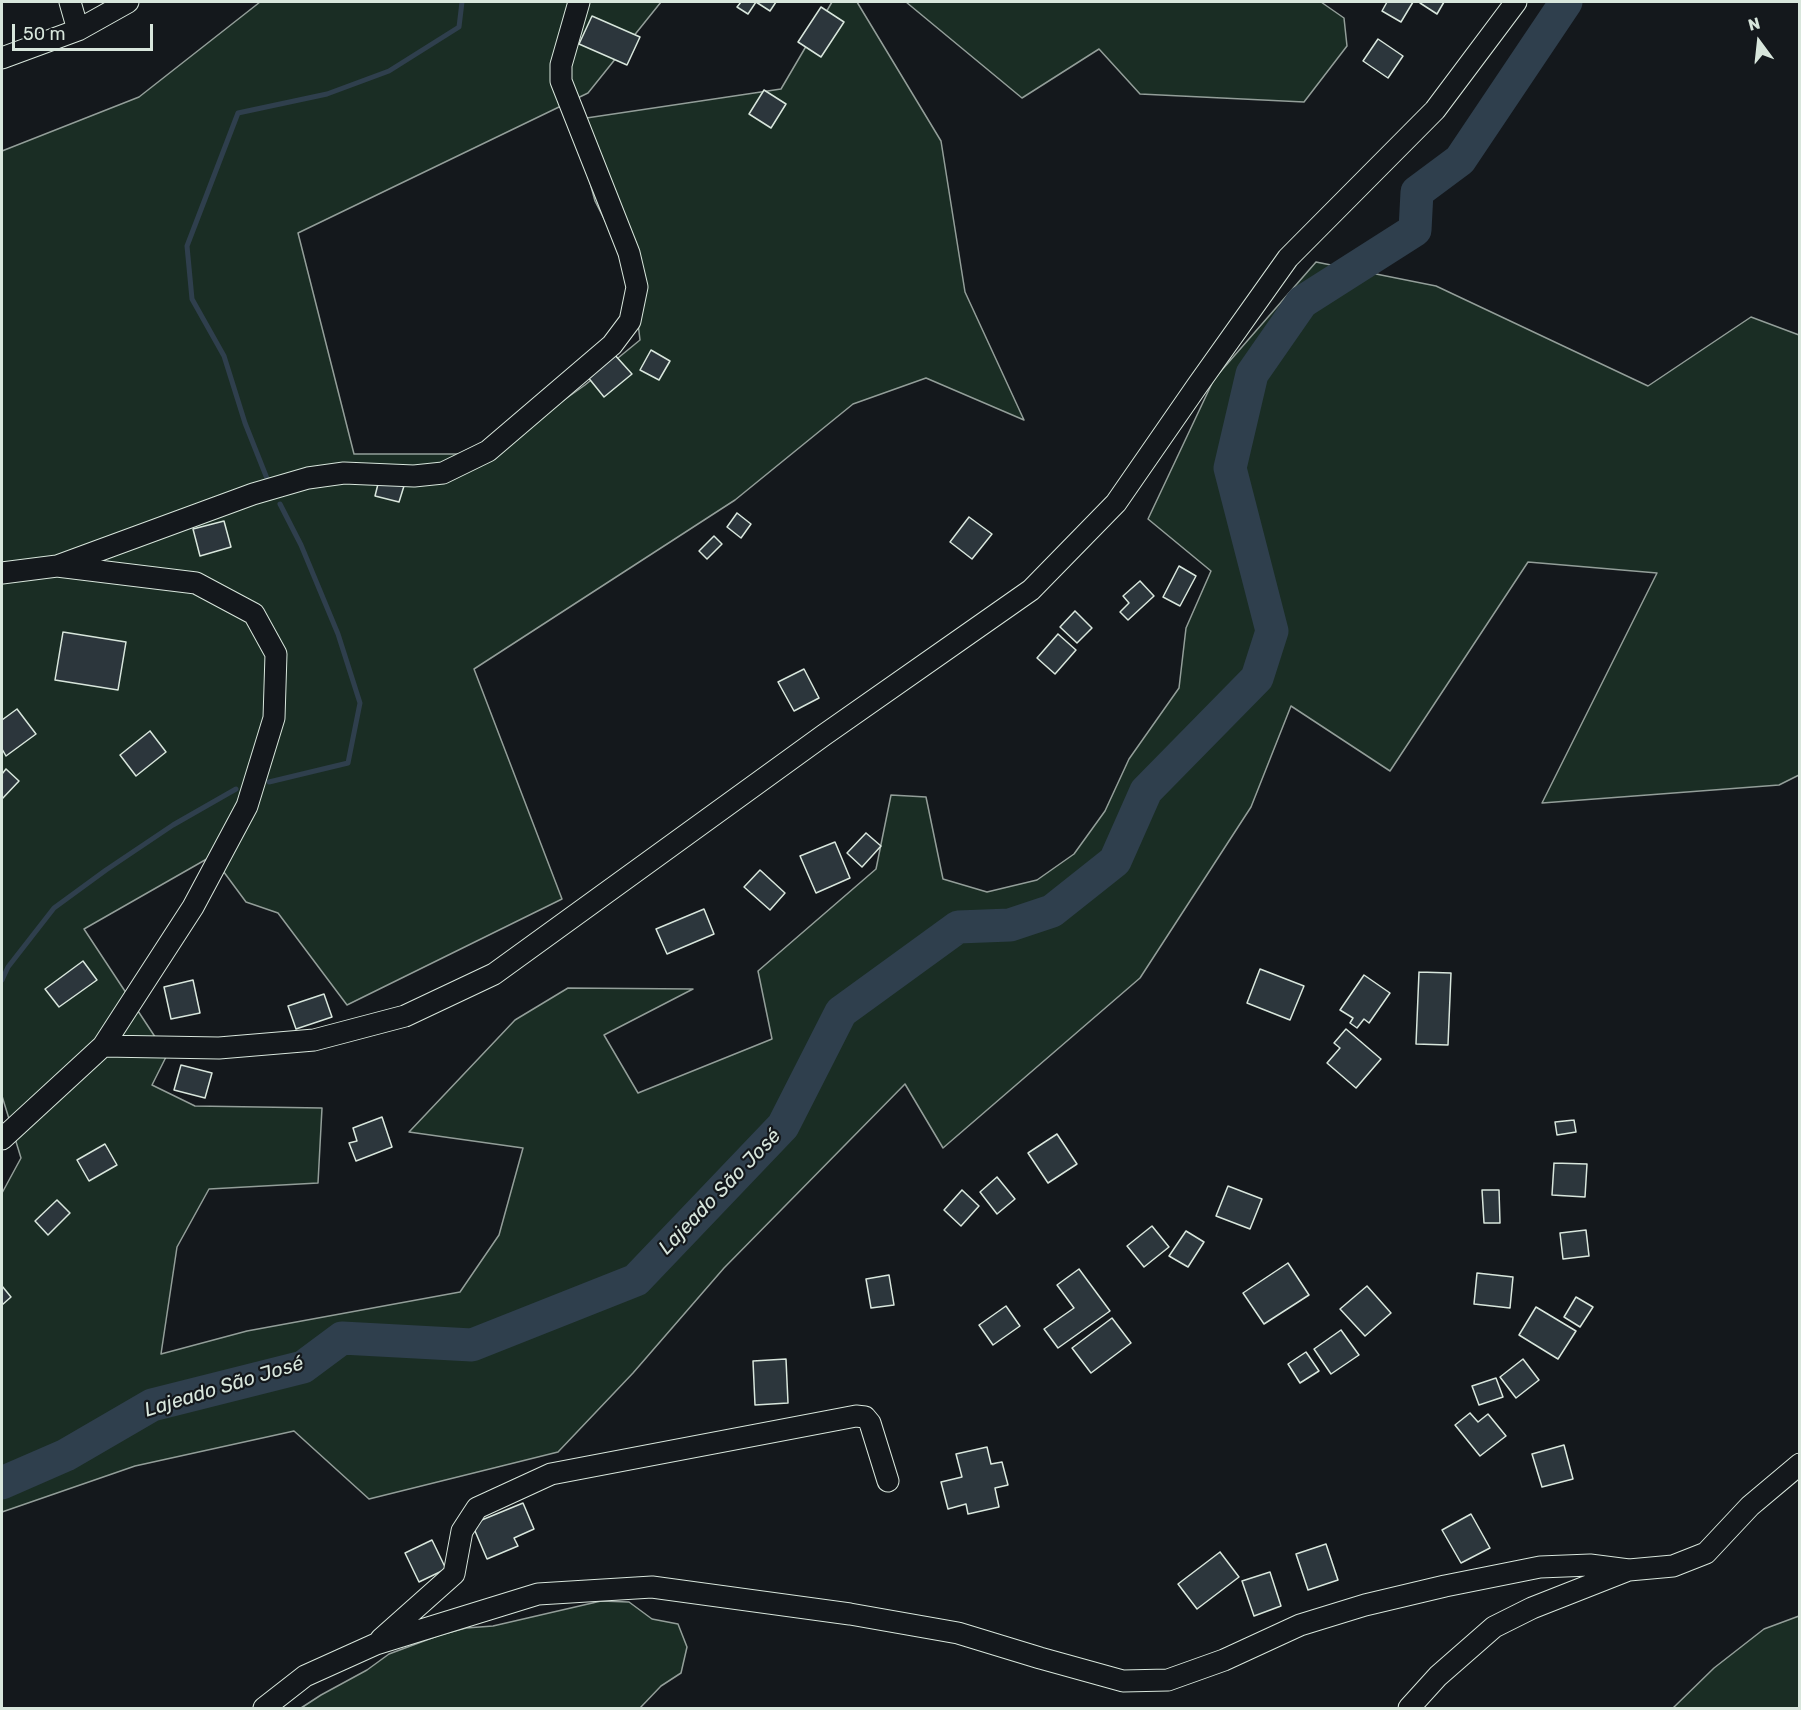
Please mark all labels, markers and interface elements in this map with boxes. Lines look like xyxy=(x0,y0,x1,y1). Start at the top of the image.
scale bar xyxy=(15,12,156,50)
north arrow xyxy=(1729,12,1789,72)
text: N xyxy=(1746,13,1762,35)
text: 50 m xyxy=(23,23,66,45)
water label: Lajeado São José xyxy=(654,1124,786,1260)
water label: Lajeado São José xyxy=(142,1351,306,1423)

